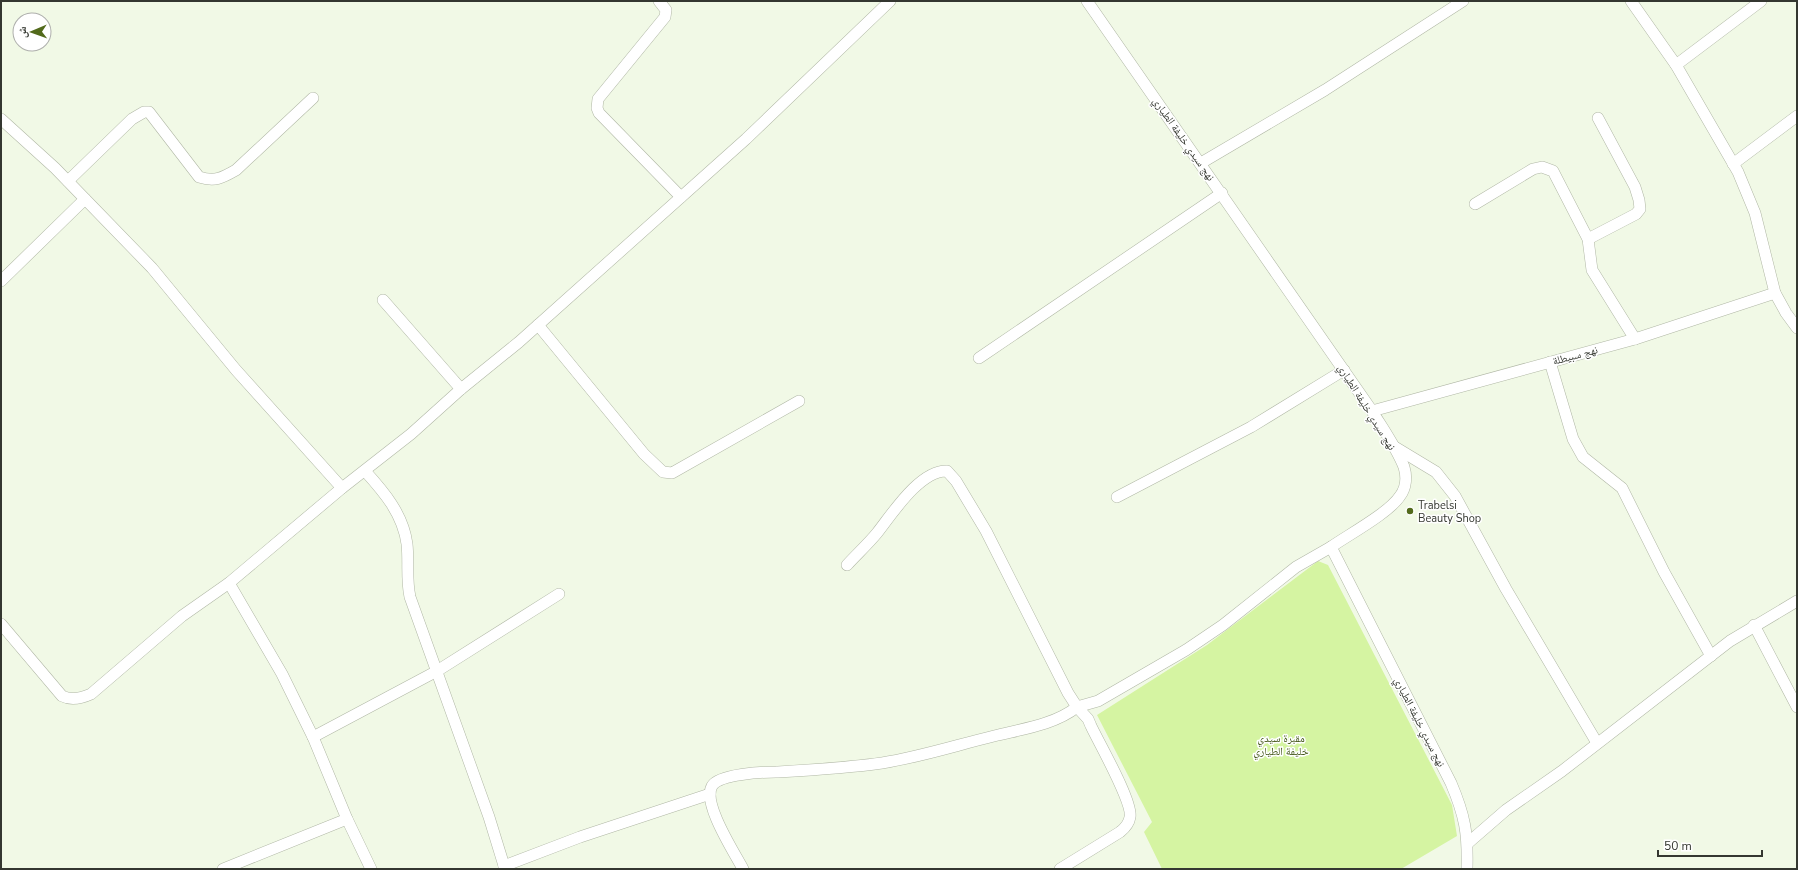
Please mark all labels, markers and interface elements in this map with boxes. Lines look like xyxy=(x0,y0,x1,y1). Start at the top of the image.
north arrow xyxy=(12,12,52,52)
text: ش xyxy=(15,26,30,38)
street label: نهج سيدي خليفة الطياري xyxy=(1148,95,1218,185)
street label: نهج سبيطلة xyxy=(1551,342,1599,369)
street label: نهج سيدي خليفة الطياري xyxy=(1333,361,1399,454)
place label: Trabelsi Beauty Shop xyxy=(1418,498,1481,526)
marker: Trabelsi Beauty Shop xyxy=(1405,506,1415,516)
street label: نهج سيدي خليفة الطياري xyxy=(1390,675,1449,770)
park label: مقبرة سيدي خليفة الطياري xyxy=(1253,731,1309,760)
scale bar xyxy=(1658,832,1762,858)
text: 50 m xyxy=(1664,838,1692,854)

